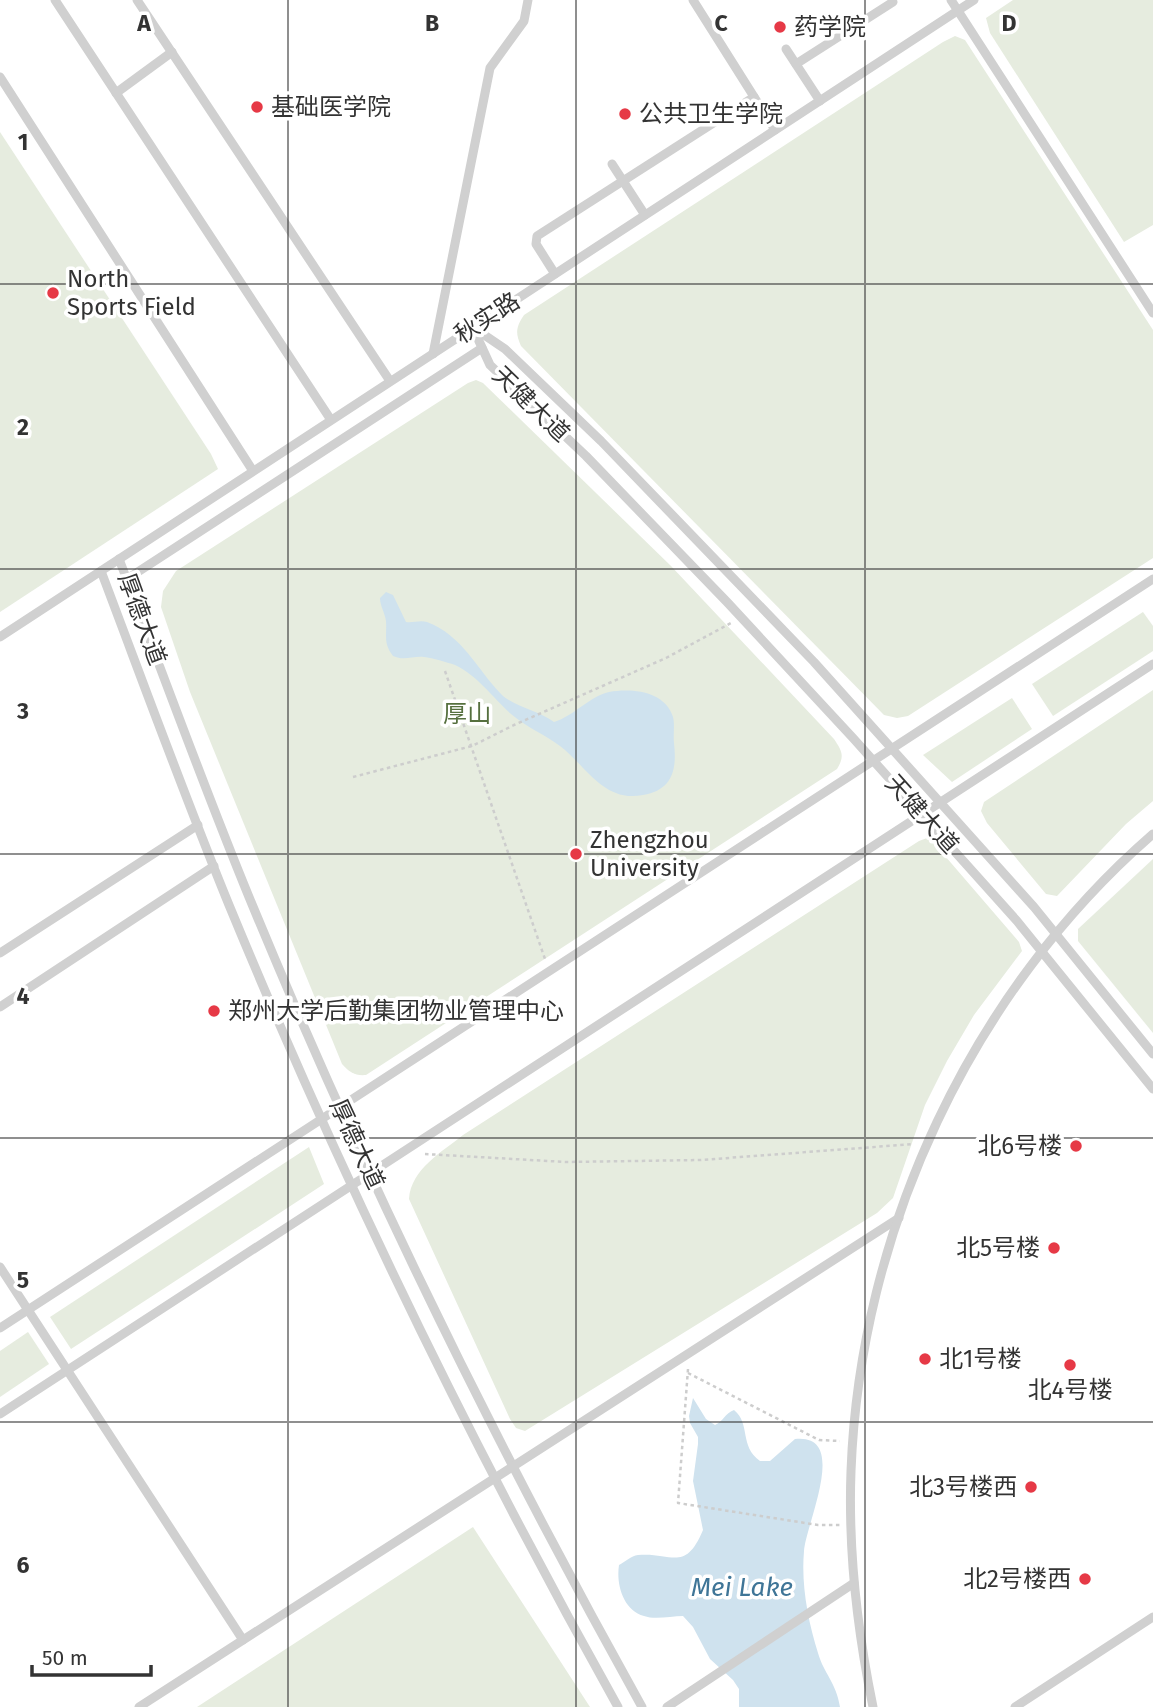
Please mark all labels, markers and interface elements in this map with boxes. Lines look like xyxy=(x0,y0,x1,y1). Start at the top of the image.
text: A xyxy=(136,9,151,37)
text: B xyxy=(425,9,439,37)
text: C xyxy=(714,9,728,37)
text: D xyxy=(1002,9,1017,37)
place label: 药学院 xyxy=(794,13,866,41)
marker: 药学院 xyxy=(772,19,788,35)
place label: 基础医学院 xyxy=(271,93,391,121)
marker: 基础医学院 xyxy=(249,99,265,115)
place label: 公共卫生学院 xyxy=(639,100,783,128)
marker: 公共卫生学院 xyxy=(617,106,633,122)
text: 1 xyxy=(18,128,28,156)
place label: North Sports Field xyxy=(67,265,196,321)
marker: North Sports Field xyxy=(45,285,61,301)
street label: 秋实路 xyxy=(449,287,525,349)
street label: 天健大道 xyxy=(487,361,575,447)
text: 2 xyxy=(17,413,29,441)
street label: 厚德大道 xyxy=(112,569,172,669)
text: 3 xyxy=(16,697,29,725)
park label: 厚山 xyxy=(443,700,491,728)
street label: 天健大道 xyxy=(879,769,965,859)
place label: Zhengzhou University xyxy=(590,826,709,882)
marker: Zhengzhou University xyxy=(568,846,584,862)
text: 4 xyxy=(17,982,30,1010)
place label: 郑州大学后勤集团物业管理中心 xyxy=(228,997,564,1025)
marker: 郑州大学后勤集团物业管理中心 xyxy=(206,1003,222,1019)
street label: 厚德大道 xyxy=(324,1095,390,1193)
place label: 北6号楼 xyxy=(977,1132,1062,1160)
marker: 北6号楼 xyxy=(1068,1138,1084,1154)
place label: 北5号楼 xyxy=(956,1234,1040,1262)
marker: 北5号楼 xyxy=(1046,1240,1062,1256)
text: 5 xyxy=(17,1266,29,1294)
place label: 北1号楼 xyxy=(939,1345,1021,1373)
marker: 北1号楼 xyxy=(917,1351,933,1367)
marker: 北4号楼 xyxy=(1062,1357,1078,1373)
place label: 北4号楼 xyxy=(1028,1376,1112,1404)
place label: 北3号楼西 xyxy=(909,1473,1017,1501)
marker: 北3号楼西 xyxy=(1023,1479,1039,1495)
text: 6 xyxy=(17,1551,30,1579)
place label: 北2号楼西 xyxy=(963,1565,1071,1593)
marker: 北2号楼西 xyxy=(1077,1571,1093,1587)
water label: Mei Lake xyxy=(691,1572,793,1603)
scale bar xyxy=(32,1634,150,1678)
text: 50 m xyxy=(42,1645,88,1671)

